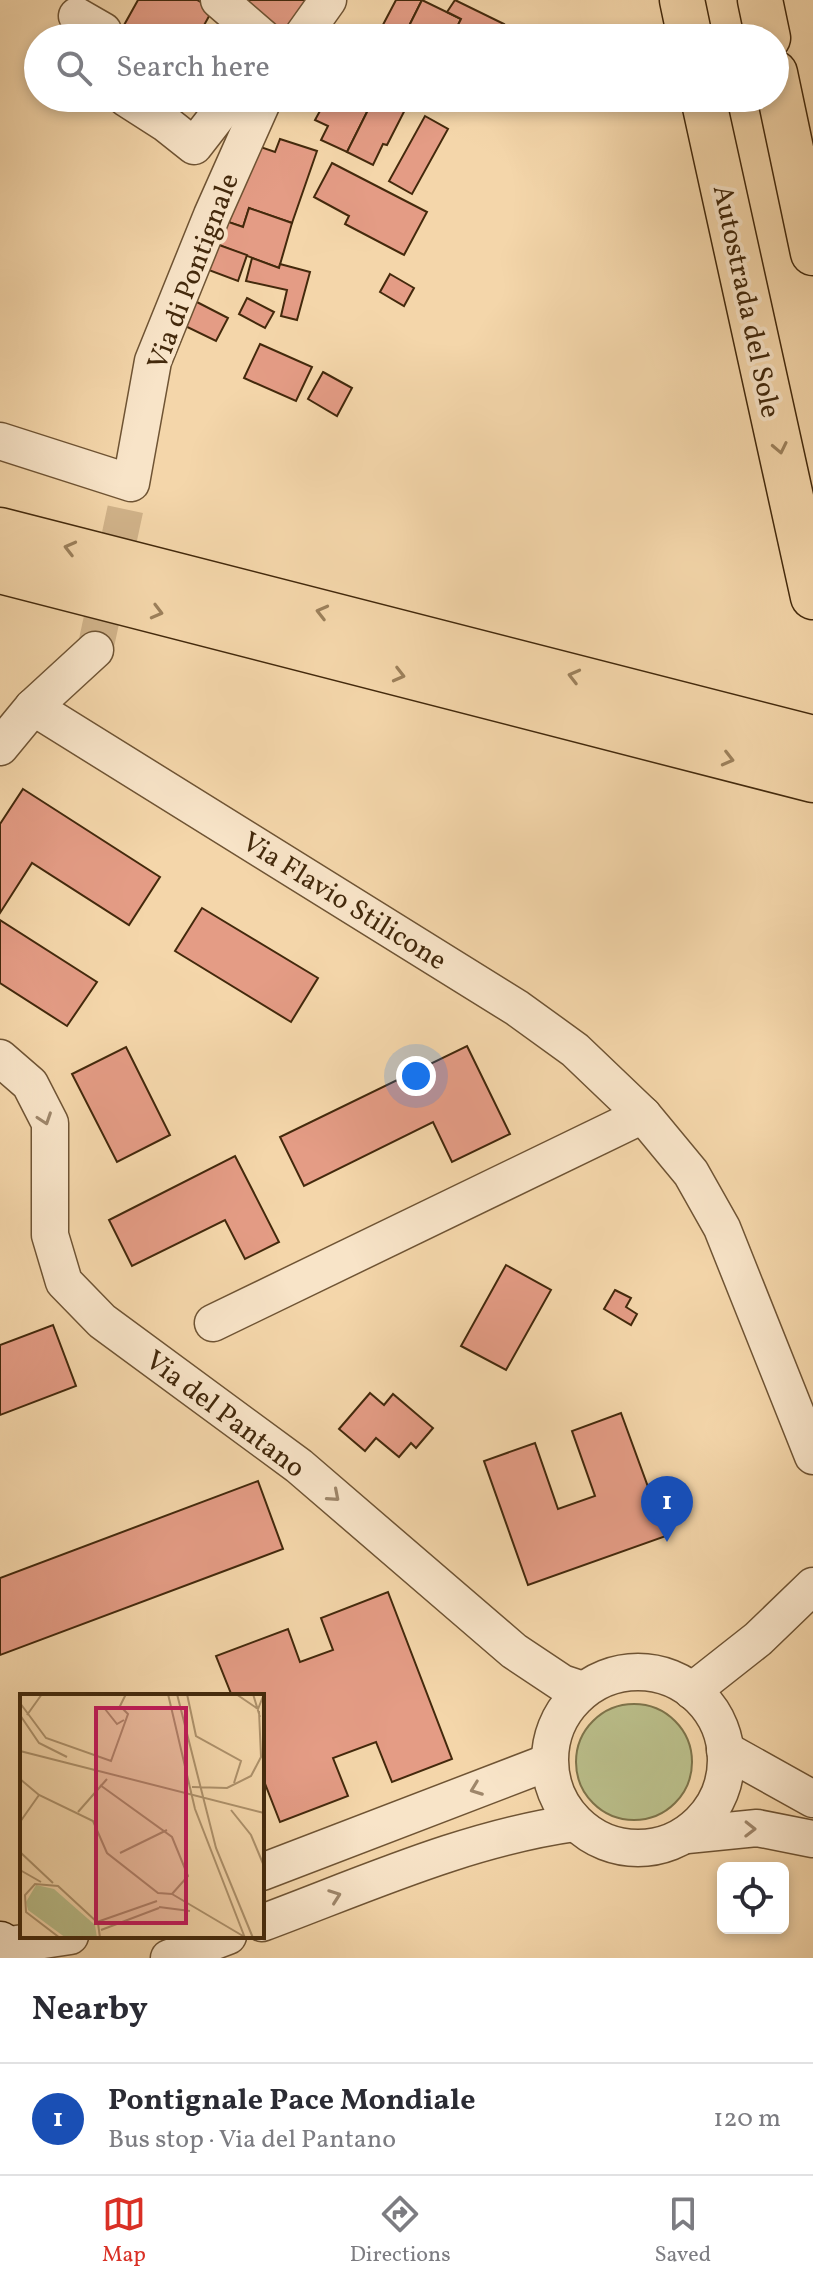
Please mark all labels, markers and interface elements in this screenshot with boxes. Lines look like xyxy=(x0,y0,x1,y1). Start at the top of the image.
search box xyxy=(24,24,789,112)
icon: search xyxy=(52,46,96,90)
text: Search here xyxy=(116,47,270,89)
street label: Via di Pontignale xyxy=(139,168,250,376)
street label: Autostrada del Sole xyxy=(702,182,789,421)
one-way arrow xyxy=(771,440,788,454)
one-way arrow xyxy=(64,540,78,557)
one-way arrow xyxy=(149,603,163,620)
one-way arrow xyxy=(316,605,330,622)
one-way arrow xyxy=(392,666,406,683)
one-way arrow xyxy=(568,669,582,686)
one-way arrow xyxy=(721,750,735,767)
street label: Via Flavio Stilicone xyxy=(234,823,453,981)
your location xyxy=(396,1056,436,1096)
one-way arrow xyxy=(36,1111,52,1125)
street label: Via del Pantano xyxy=(136,1342,313,1488)
pin: 1 xyxy=(641,1476,693,1542)
one-way arrow xyxy=(325,1486,340,1501)
inset map xyxy=(20,1694,264,1938)
one-way arrow xyxy=(470,1779,484,1796)
one-way arrow xyxy=(744,1820,757,1838)
map controls xyxy=(717,1862,789,1934)
button: locate xyxy=(717,1862,789,1934)
one-way arrow xyxy=(327,1889,341,1906)
text: Nearby xyxy=(32,1987,148,2034)
text: Pontignale Pace Mondiale xyxy=(108,2080,476,2122)
text: 1 xyxy=(53,2101,63,2137)
text: 120 m xyxy=(713,2101,781,2137)
text: Bus stop · Via del Pantano xyxy=(108,2122,396,2158)
tab: Map xyxy=(102,2192,146,2271)
tab: Directions xyxy=(350,2192,451,2271)
tab: Saved xyxy=(654,2192,711,2271)

